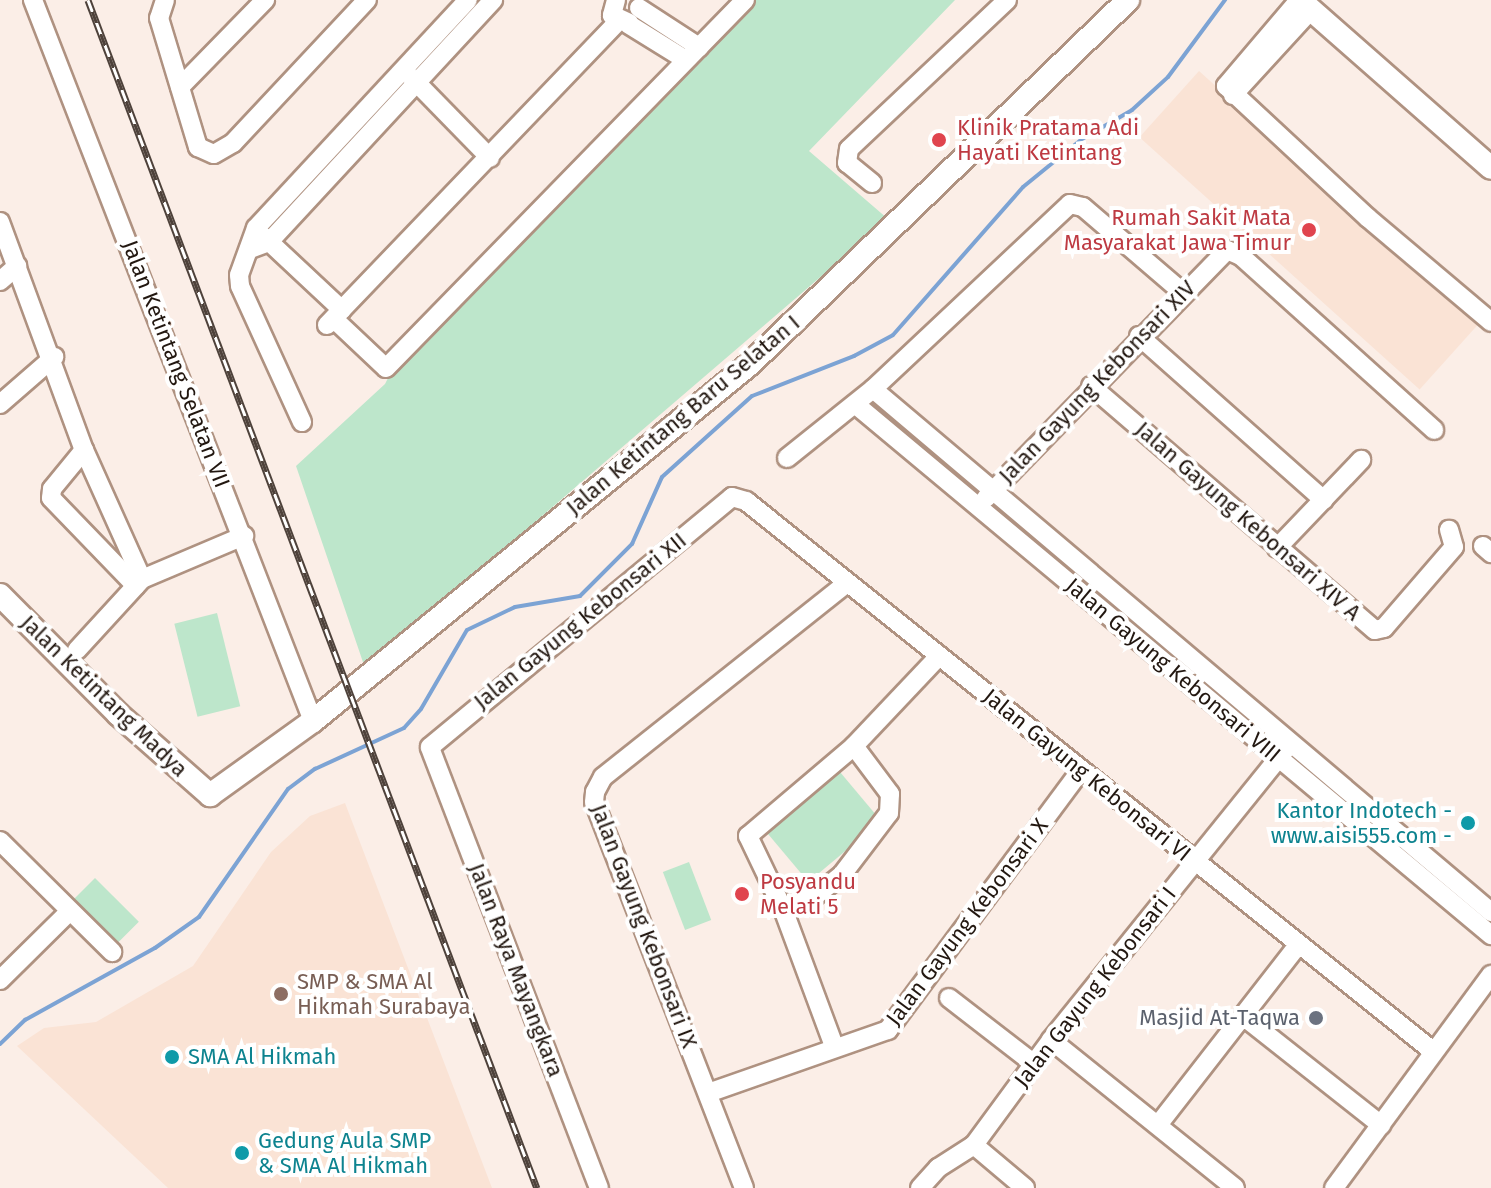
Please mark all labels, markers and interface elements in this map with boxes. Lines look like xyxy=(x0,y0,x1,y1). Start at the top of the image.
place label: Klinik Pratama Adi Hayati Ketintang xyxy=(957,114,1139,166)
marker: Klinik Pratama Adi Hayati Ketintang xyxy=(928,129,950,151)
place label: Rumah Sakit Mata Masyarakat Jawa Timur xyxy=(1064,204,1291,256)
marker: Rumah Sakit Mata Masyarakat Jawa Timur xyxy=(1298,219,1320,241)
street label: Jalan Ketintang Selatan VII xyxy=(117,236,235,492)
street label: Jalan Gayung Kebonsari XIV xyxy=(993,275,1201,489)
street label: Jalan Ketintang Baru Selatan I xyxy=(561,309,805,521)
street label: Jalan Gayung Kebonsari XIV A xyxy=(1130,416,1366,626)
street label: Jalan Gayung Kebonsari XII xyxy=(468,527,692,715)
street label: Jalan Gayung Kebonsari VIII xyxy=(1060,572,1286,768)
street label: Jalan Ketintang Madya xyxy=(15,609,193,783)
street label: Jalan Gayung Kebonsari VI xyxy=(978,683,1196,867)
place label: Kantor Indotech - www.aisi555.com - xyxy=(1271,797,1452,848)
street label: Jalan Gayung Kebonsari IX xyxy=(585,800,703,1052)
street label: Jalan Gayung Kebonsari X xyxy=(880,813,1054,1031)
marker: Kantor Indotech - www.aisi555.com - xyxy=(1459,814,1477,832)
street label: Jalan Raya Mayangkara xyxy=(463,859,569,1081)
place label: Posyandu Melati 5 xyxy=(760,868,856,920)
street label: Jalan Gayung Kebonsari I xyxy=(1008,881,1182,1093)
marker: Posyandu Melati 5 xyxy=(731,883,753,905)
place label: SMP & SMA Al Hikmah Surabaya xyxy=(297,968,470,1020)
marker: SMP & SMA Al Hikmah Surabaya xyxy=(272,985,290,1003)
place label: Masjid At-Taqwa xyxy=(1139,1005,1300,1031)
marker: Masjid At-Taqwa xyxy=(1307,1009,1325,1027)
place label: SMA Al Hikmah xyxy=(188,1044,336,1070)
marker: SMA Al Hikmah xyxy=(163,1048,181,1066)
place label: Gedung Aula SMP & SMA Al Hikmah xyxy=(258,1127,431,1178)
marker: Gedung Aula SMP & SMA Al Hikmah xyxy=(233,1144,251,1162)

